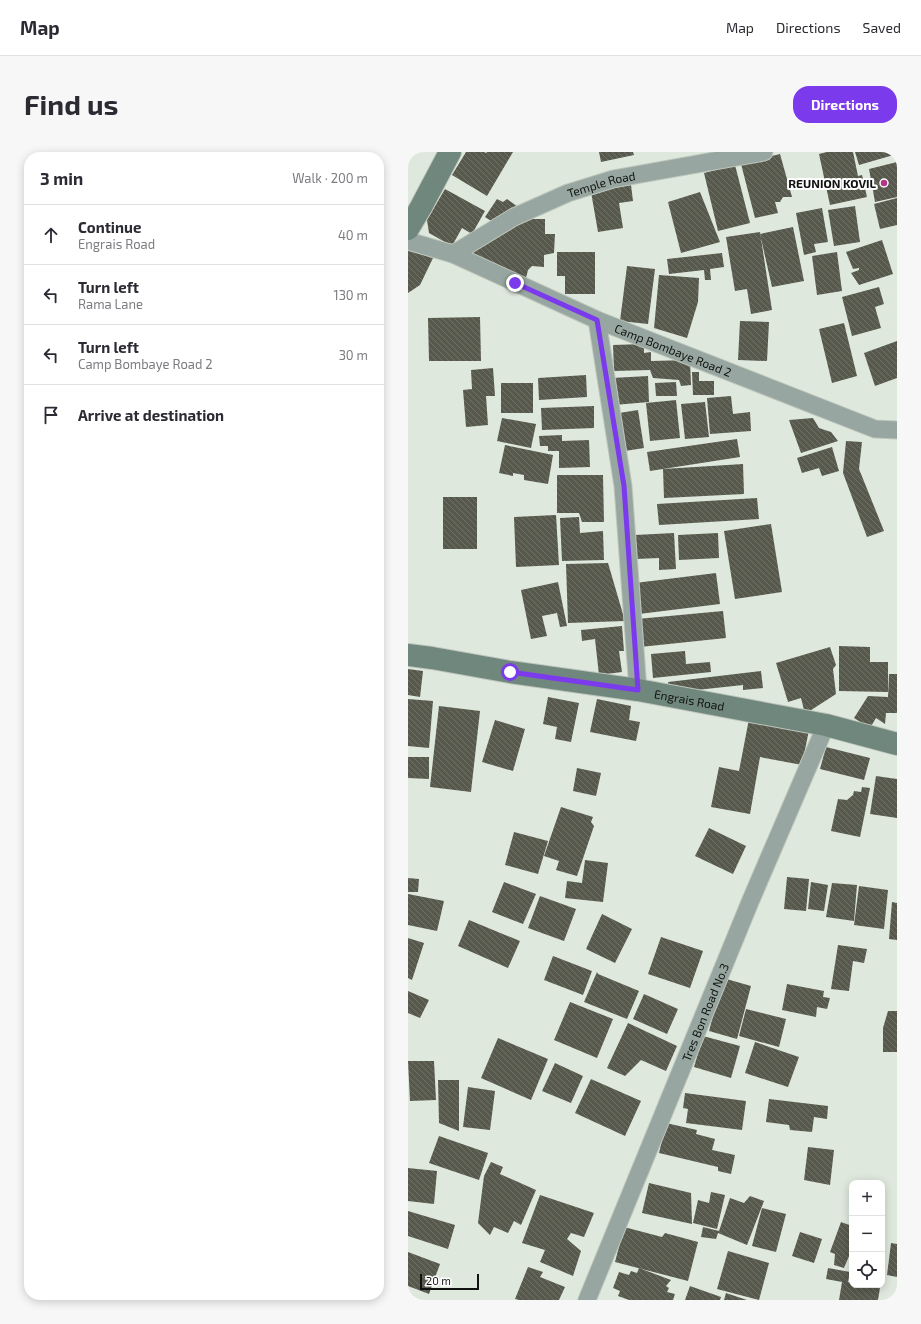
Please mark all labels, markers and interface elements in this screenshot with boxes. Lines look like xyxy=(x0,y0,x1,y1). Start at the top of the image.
text: Map xyxy=(20,16,60,39)
text: Map xyxy=(726,19,754,36)
text: Directions xyxy=(776,19,841,36)
text: Saved xyxy=(863,19,901,36)
button: Directions xyxy=(793,86,897,123)
text: Find us xyxy=(24,87,118,121)
text: 3 min xyxy=(40,168,83,188)
street label: Temple Road xyxy=(566,168,636,200)
text: Walk · 200 m xyxy=(292,170,368,186)
place label: REUNION KOVIL xyxy=(788,176,877,190)
marker: REUNION KOVIL xyxy=(879,178,889,188)
text: Continue xyxy=(78,218,141,236)
icon: ahead xyxy=(40,224,62,246)
text: 40 m xyxy=(338,227,368,243)
text: Engrais Road xyxy=(78,236,155,252)
route end xyxy=(506,274,524,292)
text: Turn left xyxy=(78,278,139,296)
icon: left xyxy=(40,284,62,306)
text: 130 m xyxy=(333,287,368,303)
text: Rama Lane xyxy=(78,296,143,312)
street label: Camp Bombaye Road 2 xyxy=(613,321,734,379)
text: Turn left xyxy=(78,338,139,356)
icon: left xyxy=(40,344,62,366)
text: 30 m xyxy=(339,347,368,363)
text: Camp Bombaye Road 2 xyxy=(78,356,213,372)
icon: arrive xyxy=(40,404,62,426)
text: Arrive at destination xyxy=(78,406,224,424)
route start xyxy=(501,663,519,681)
street label: Engrais Road xyxy=(653,686,726,713)
street label: Tres Bon Road No.3 xyxy=(679,961,731,1063)
map controls xyxy=(849,1180,885,1288)
button: + xyxy=(849,1180,885,1216)
button: − xyxy=(849,1216,885,1252)
button: locate xyxy=(849,1252,885,1288)
scale bar xyxy=(420,1272,479,1291)
text: 20 m xyxy=(426,1274,451,1287)

